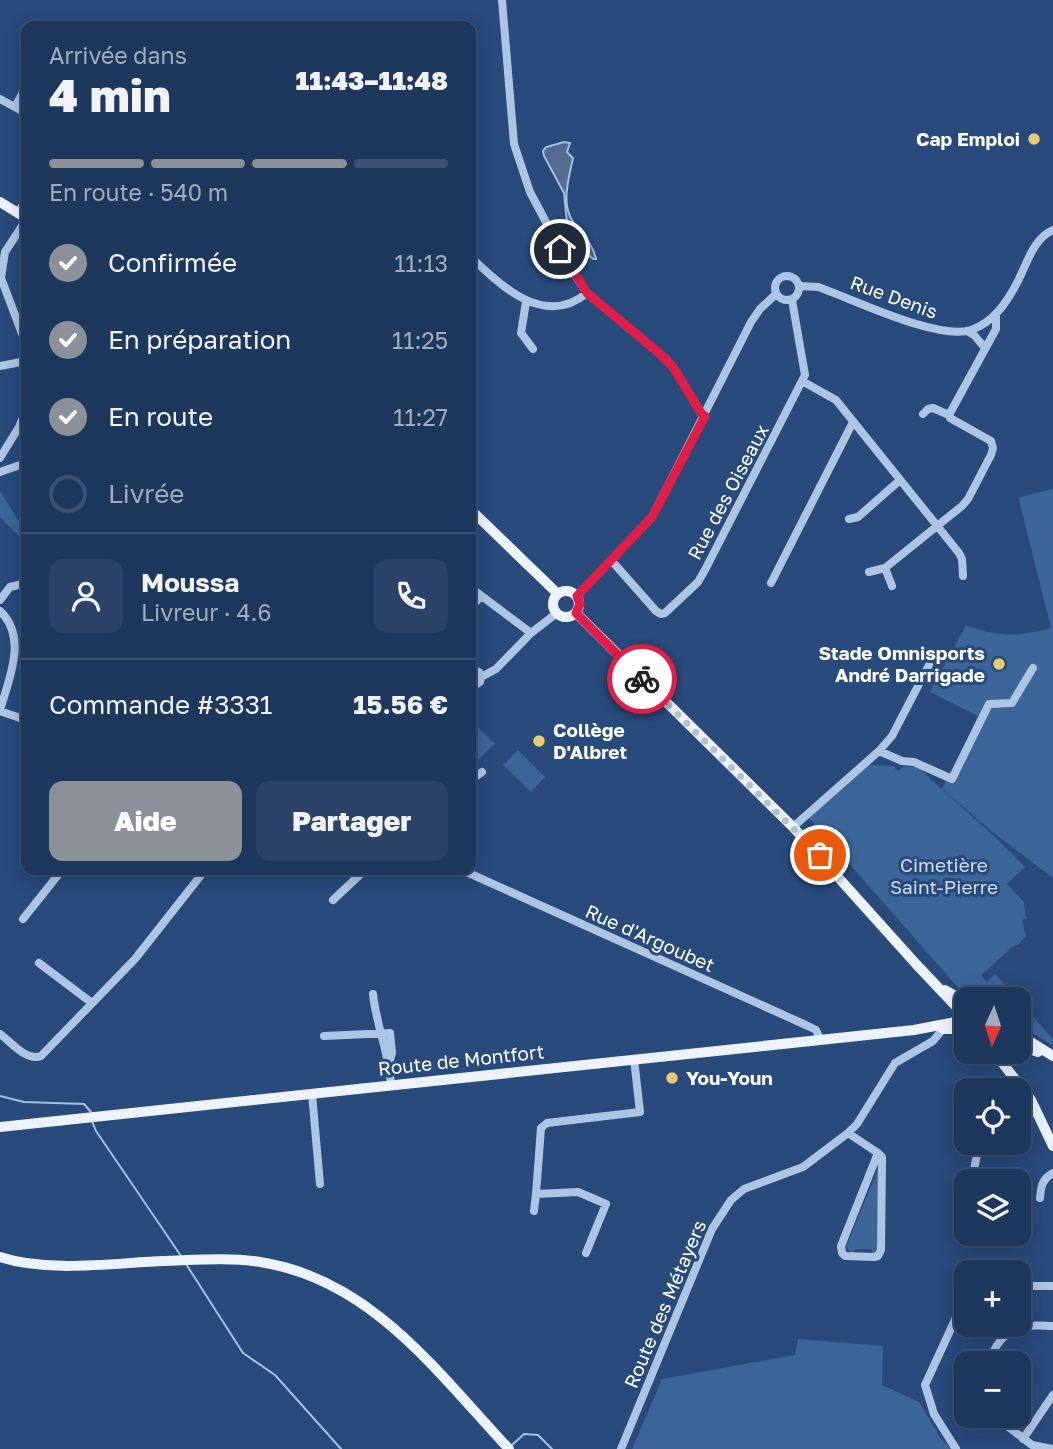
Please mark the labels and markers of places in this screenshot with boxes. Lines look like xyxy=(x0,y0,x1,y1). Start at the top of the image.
place label: Cap Emploi xyxy=(916,127,1020,150)
marker: Cap Emploi xyxy=(1026,131,1042,147)
pin xyxy=(530,219,590,279)
place label: Stade Omnisports André Darrigade xyxy=(818,641,985,686)
marker: Stade Omnisports André Darrigade xyxy=(991,656,1007,672)
place label: Collège D'Albret xyxy=(553,718,627,763)
marker: Collège D'Albret xyxy=(531,733,547,749)
pin xyxy=(790,825,850,885)
place label: You-Youn xyxy=(686,1066,773,1089)
marker: You-Youn xyxy=(664,1070,680,1086)

